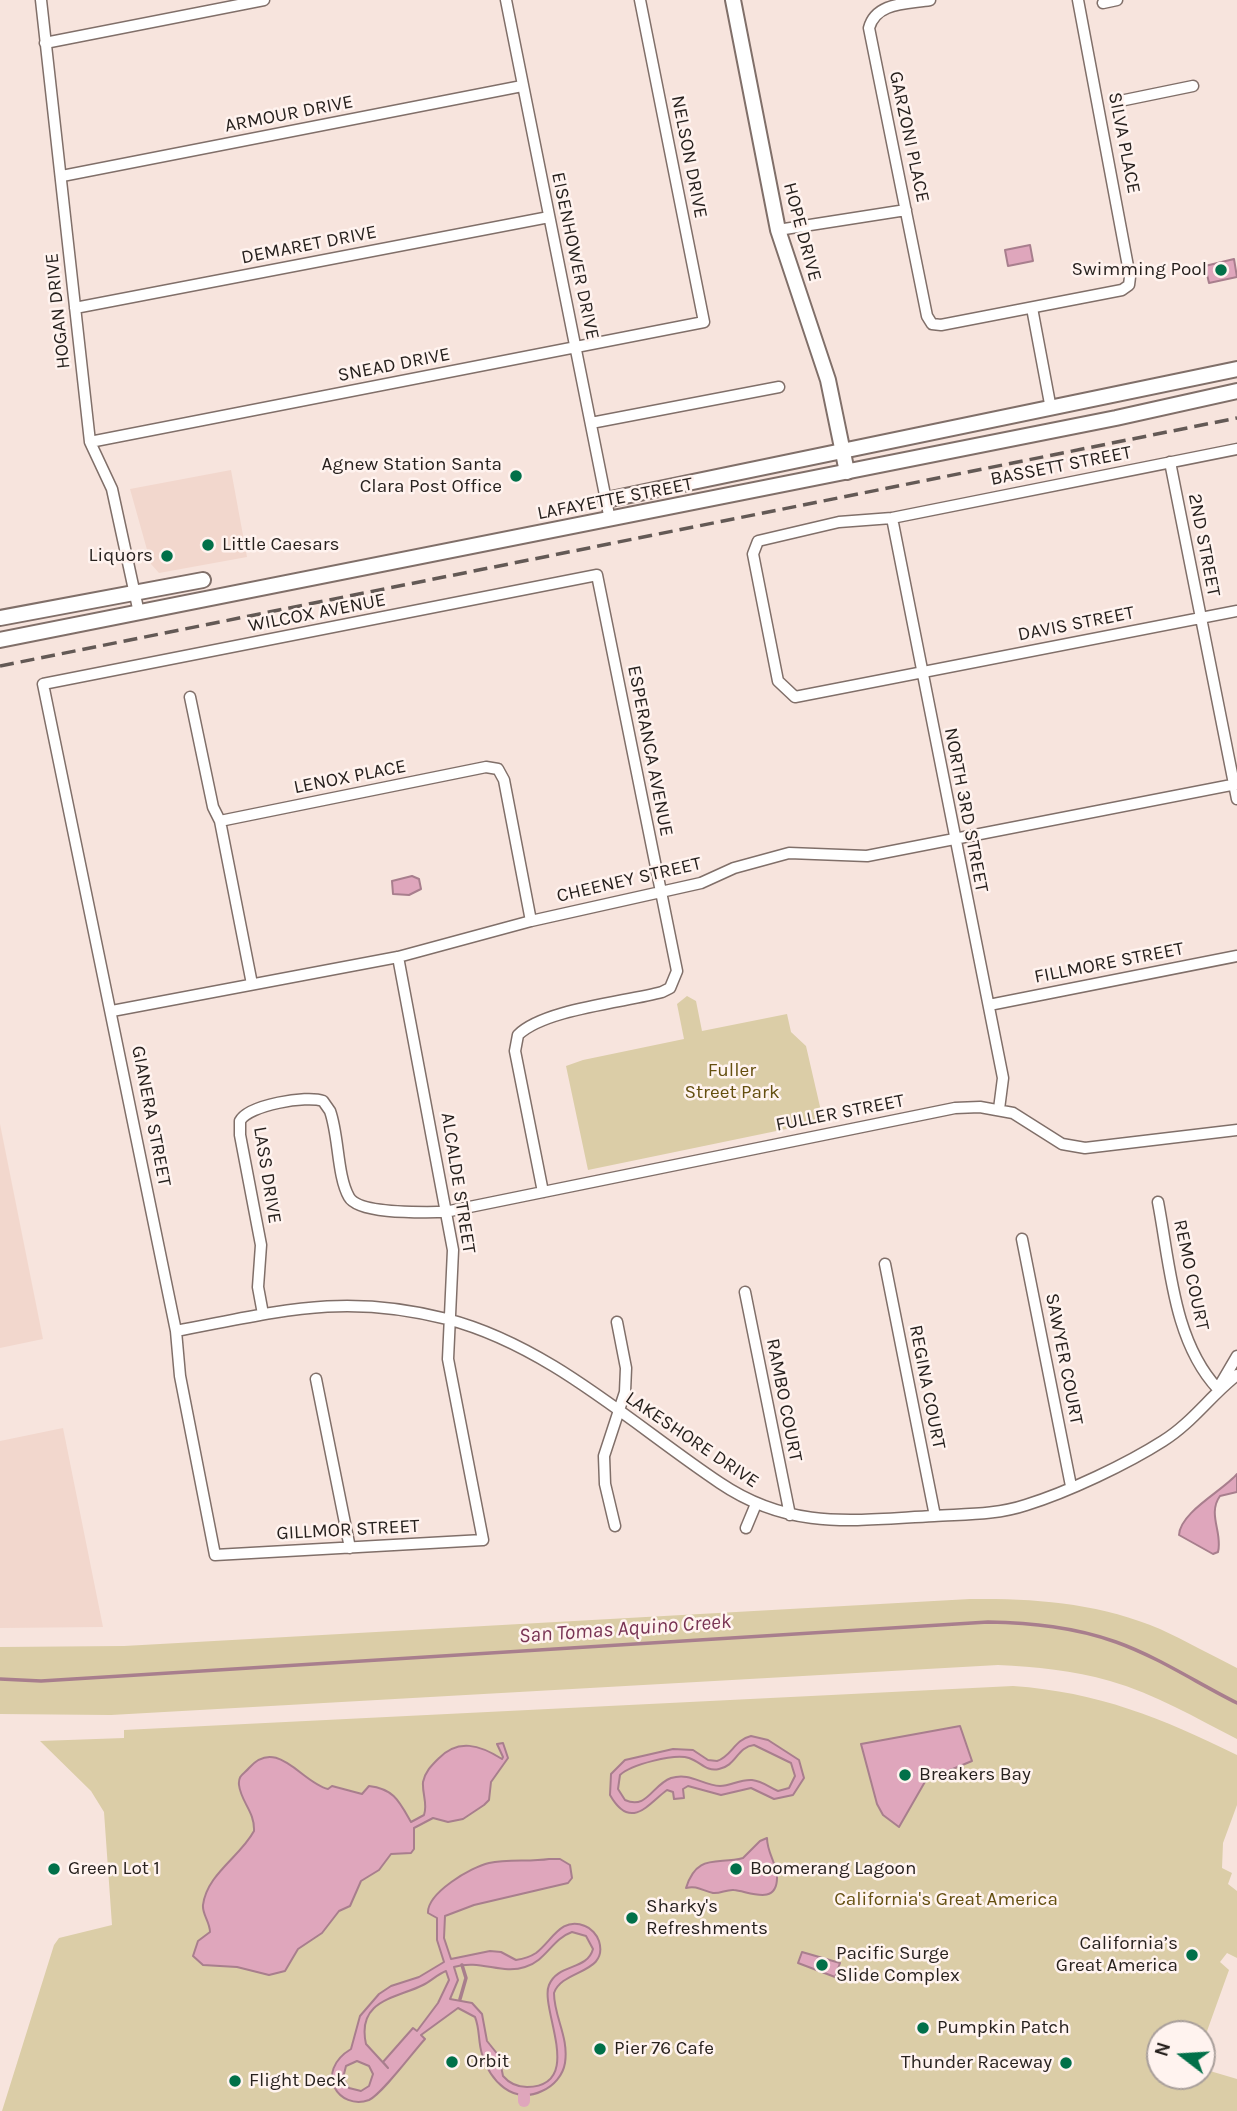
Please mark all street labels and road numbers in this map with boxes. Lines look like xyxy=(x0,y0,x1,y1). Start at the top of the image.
street label: GARZONI PLACE xyxy=(884,69,934,205)
street label: ARMOUR DRIVE xyxy=(223,90,355,138)
street label: SILVA PLACE xyxy=(1103,90,1145,196)
street label: NELSON DRIVE xyxy=(666,94,712,220)
street label: EISENHOWER DRIVE xyxy=(546,170,604,342)
street label: HOPE DRIVE xyxy=(778,180,826,284)
street label: DEMARET DRIVE xyxy=(239,221,379,269)
street label: HOGAN DRIVE xyxy=(41,252,75,370)
street label: SNEAD DRIVE xyxy=(336,343,452,387)
street label: BASSETT STREET xyxy=(988,441,1134,491)
street label: LAFAYETTE STREET xyxy=(535,473,695,525)
street label: 2ND STREET xyxy=(1183,492,1225,598)
street label: WILCOX AVENUE xyxy=(246,589,388,637)
street label: DAVIS STREET xyxy=(1016,602,1136,646)
street label: ESPERANCA AVENUE xyxy=(622,664,678,838)
street label: NORTH 3RD STREET xyxy=(939,726,993,894)
street label: LENOX PLACE xyxy=(292,755,408,799)
street label: CHEENEY STREET xyxy=(554,852,704,908)
street label: FILLMORE STREET xyxy=(1032,937,1186,989)
street label: GIANERA STREET xyxy=(126,1044,176,1188)
street label: FULLER STREET xyxy=(774,1089,906,1137)
street label: ALCALDE STREET xyxy=(436,1111,480,1255)
street label: LASS DRIVE xyxy=(248,1125,286,1225)
street label: REMO COURT xyxy=(1168,1218,1214,1332)
street label: SAWYER COURT xyxy=(1040,1291,1088,1427)
street label: REGINA COURT xyxy=(904,1323,950,1451)
street label: RAMBO COURT xyxy=(761,1337,807,1463)
street label: LAKESHORE DRIVE xyxy=(621,1387,763,1493)
street label: GILLMOR STREET xyxy=(276,1515,420,1545)

